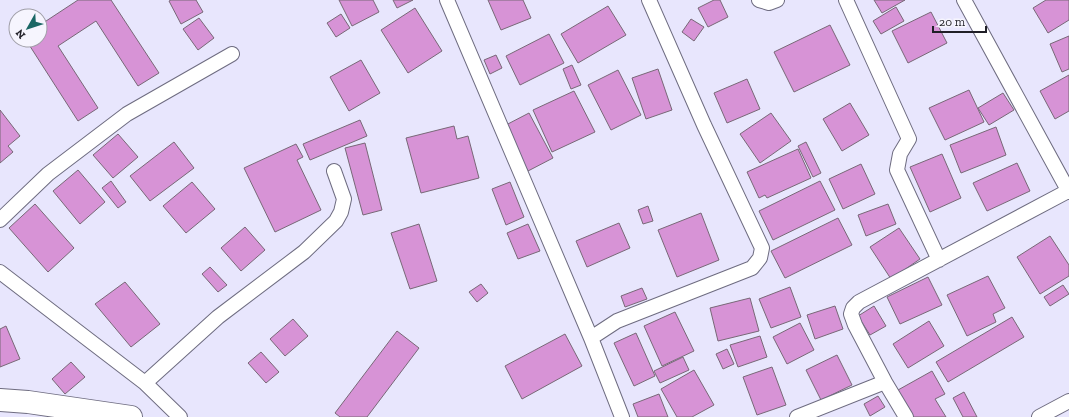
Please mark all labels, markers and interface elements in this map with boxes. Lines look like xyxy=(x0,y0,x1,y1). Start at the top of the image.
north arrow xyxy=(8,8,48,48)
scale bar xyxy=(933,8,986,34)
text: 20 m xyxy=(939,15,966,29)
text: N xyxy=(13,26,28,41)

